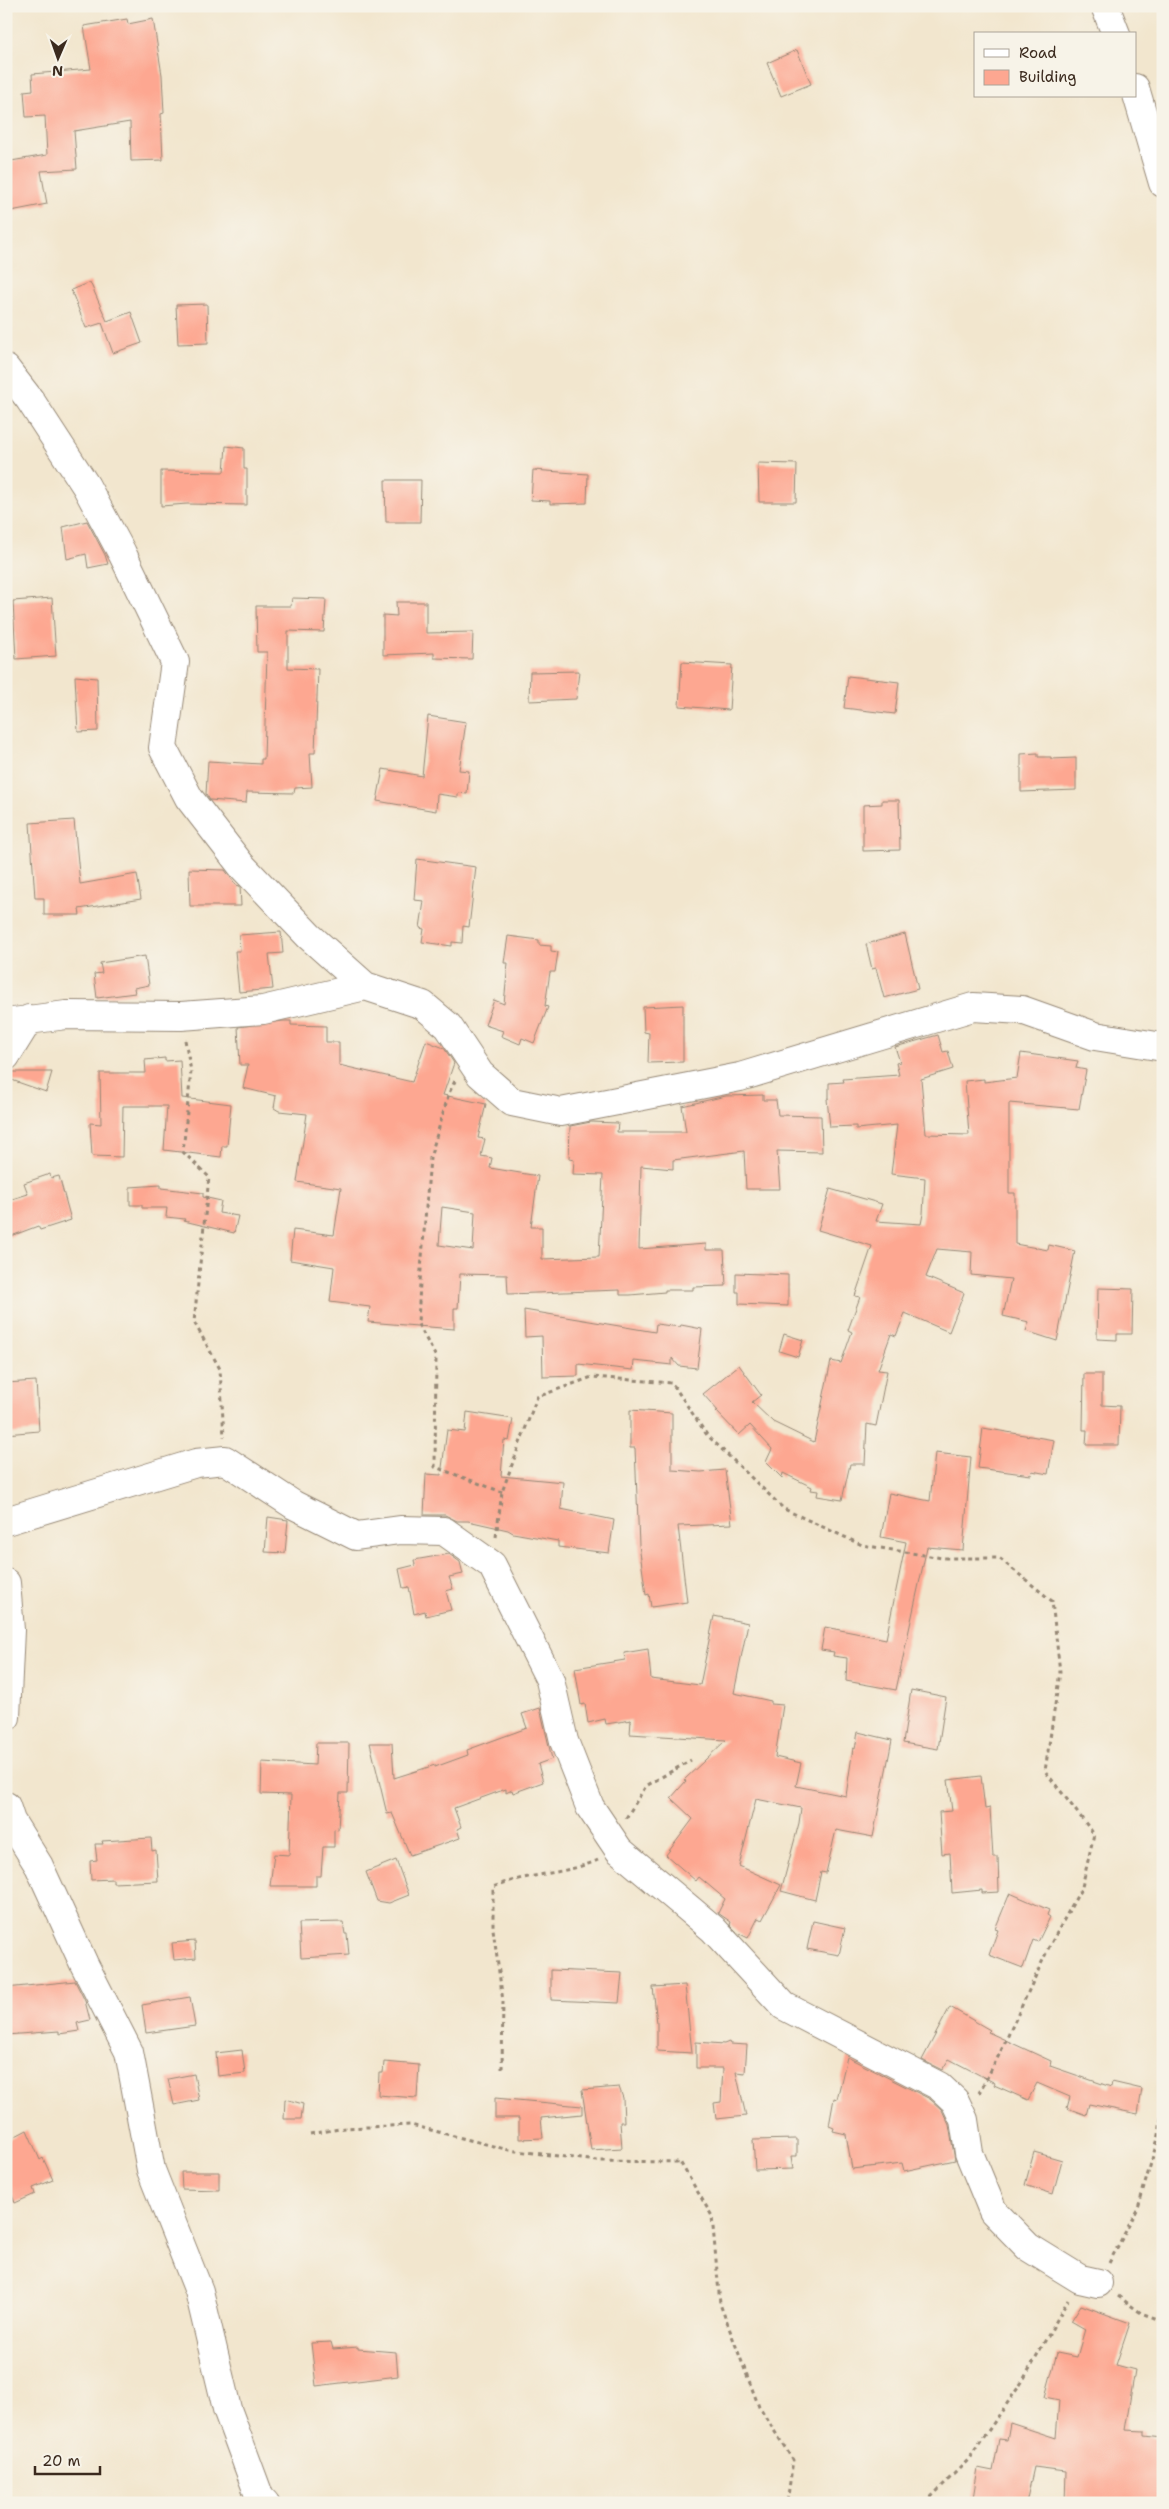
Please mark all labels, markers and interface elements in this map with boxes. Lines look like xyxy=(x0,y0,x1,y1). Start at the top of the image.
north arrow xyxy=(32,32,82,82)
legend xyxy=(974,32,1136,98)
text: Road xyxy=(1019,43,1057,63)
text: N xyxy=(52,62,63,80)
text: Building xyxy=(1019,67,1076,87)
scale bar xyxy=(35,2444,100,2476)
text: 20 m xyxy=(42,2451,81,2471)

